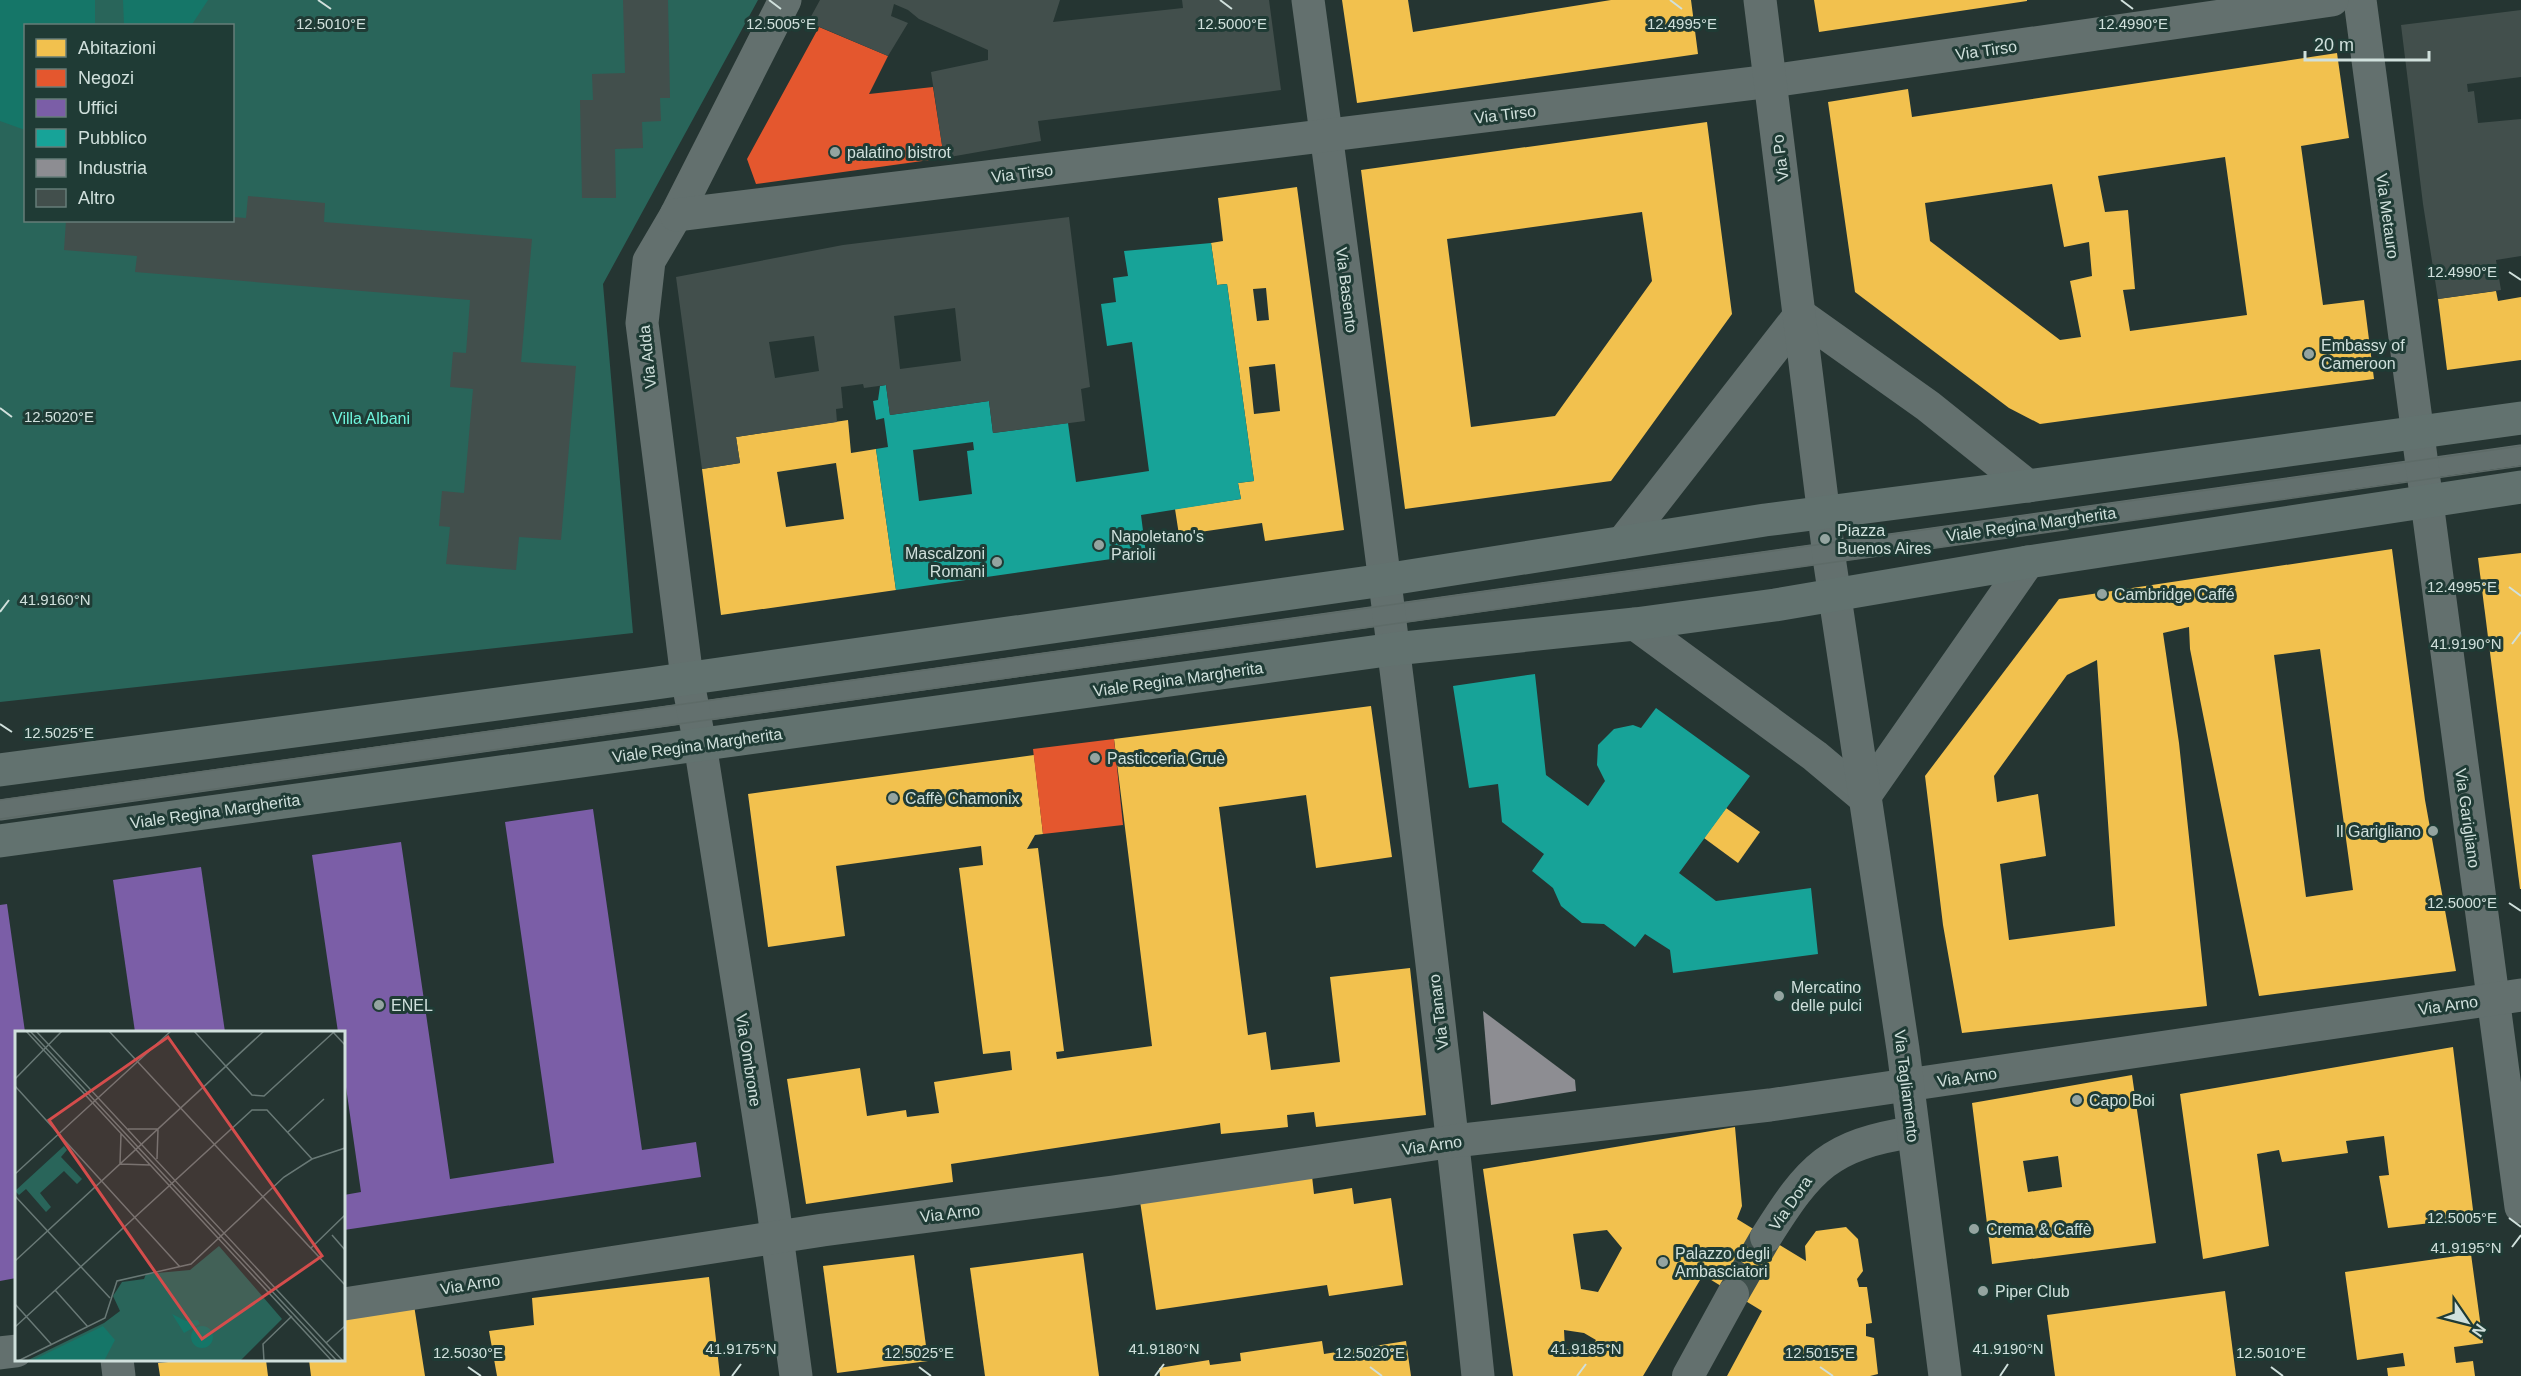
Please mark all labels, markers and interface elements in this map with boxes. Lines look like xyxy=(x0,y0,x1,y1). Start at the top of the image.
text: 12.5010°E xyxy=(296,15,366,32)
text: 12.5005°E xyxy=(746,15,816,32)
text: 12.5000°E xyxy=(1197,15,1267,32)
text: 12.4995°E xyxy=(1647,15,1717,32)
text: 12.4990°E xyxy=(2098,15,2168,32)
legend xyxy=(24,24,234,222)
scale bar xyxy=(2305,24,2430,62)
text: 20 m xyxy=(2314,35,2354,55)
text: Abitazioni xyxy=(78,38,156,58)
street label: Via Tirso xyxy=(1954,38,2018,63)
text: Negozi xyxy=(78,68,134,88)
text: Uffici xyxy=(78,98,118,118)
street label: Via Tirso xyxy=(1473,102,1537,127)
text: Pubblico xyxy=(78,128,147,148)
street label: Via Po xyxy=(1769,134,1792,182)
place label: palatino bistrot xyxy=(847,144,952,161)
marker: palatino bistrot xyxy=(828,145,842,159)
text: Industria xyxy=(78,158,148,178)
street label: Via Tirso xyxy=(990,161,1054,186)
street label: Via Metauro xyxy=(2373,172,2402,260)
text: Altro xyxy=(78,188,115,208)
street label: Via Basento xyxy=(1333,246,1360,334)
text: 12.4990°E xyxy=(2427,263,2497,280)
street label: Via Adda xyxy=(636,324,659,390)
place label: Embassy of Cameroon xyxy=(2321,337,2405,372)
marker: Embassy of Cameroon xyxy=(2302,347,2316,361)
text: 12.5020°E xyxy=(24,408,94,425)
park label: Villa Albani xyxy=(332,410,410,427)
street label: Viale Regina Margherita xyxy=(1945,504,2117,545)
place label: Piazza Buenos Aires xyxy=(1837,522,1931,557)
place label: Napoletano's Parioli xyxy=(1111,528,1204,563)
marker: Piazza Buenos Aires xyxy=(1818,532,1832,546)
marker: Napoletano's Parioli xyxy=(1092,538,1106,552)
place label: Mascalzoni Romani xyxy=(905,545,985,580)
marker: Mascalzoni Romani xyxy=(990,555,1004,569)
text: 12.4995°E xyxy=(2427,578,2497,595)
place label: Cambridge Caffé xyxy=(2114,586,2235,603)
marker: Cambridge Caffé xyxy=(2095,587,2109,601)
text: 41.9160°N xyxy=(19,591,91,608)
text: 41.9190°N xyxy=(2430,635,2502,652)
street label: Viale Regina Margherita xyxy=(1092,659,1264,700)
text: 12.5025°E xyxy=(24,724,94,741)
street label: Viale Regina Margherita xyxy=(611,725,783,766)
place label: Pasticceria Gruè xyxy=(1107,750,1225,767)
marker: Pasticceria Gruè xyxy=(1088,751,1102,765)
street label: Via Garigliano xyxy=(2452,767,2483,869)
place label: Caffè Chamonix xyxy=(905,790,1019,807)
street label: Viale Regina Margherita xyxy=(129,791,301,832)
marker: Caffè Chamonix xyxy=(886,791,900,805)
place label: Il Garigliano xyxy=(2336,823,2421,840)
marker: Il Garigliano xyxy=(2426,824,2440,838)
text: 12.5000°E xyxy=(2427,894,2497,911)
street label: Via Tanaro xyxy=(1425,973,1452,1051)
place label: Mercatino delle pulci xyxy=(1791,979,1862,1014)
marker: Mercatino delle pulci xyxy=(1772,989,1786,1003)
street label: Via Arno xyxy=(2417,993,2479,1018)
place label: ENEL xyxy=(391,997,433,1014)
marker: ENEL xyxy=(372,998,386,1012)
street label: Via Ombrone xyxy=(733,1012,764,1108)
street label: Via Tagliamento xyxy=(1891,1029,1922,1143)
inset map xyxy=(15,1031,345,1361)
street label: Via Arno xyxy=(1936,1065,1998,1090)
place label: Capo Boi xyxy=(2089,1092,2155,1109)
marker: Capo Boi xyxy=(2070,1093,2084,1107)
street label: Via Arno xyxy=(1401,1133,1463,1158)
street label: Via Dora xyxy=(1766,1173,1815,1234)
street label: Via Arno xyxy=(919,1201,981,1226)
text: 12.5005°E xyxy=(2427,1209,2497,1226)
place label: Crema & Caffè xyxy=(1986,1221,2092,1238)
marker: Crema & Caffè xyxy=(1967,1222,1981,1236)
text: 41.9195°N xyxy=(2430,1239,2502,1256)
place label: Palazzo degli Ambasciatori xyxy=(1675,1245,1770,1280)
marker: Palazzo degli Ambasciatori xyxy=(1656,1255,1670,1269)
street label: Via Arno xyxy=(439,1271,501,1298)
place label: Piper Club xyxy=(1995,1283,2070,1300)
marker: Piper Club xyxy=(1976,1284,1990,1298)
north arrow xyxy=(2437,1292,2497,1352)
text: N xyxy=(2469,1321,2489,1340)
text: 41.9175°N xyxy=(705,1340,777,1357)
text: 41.9180°N xyxy=(1128,1340,1200,1357)
text: 41.9185°N xyxy=(1550,1340,1622,1357)
text: 41.9190°N xyxy=(1972,1340,2044,1357)
text: 12.5030°E xyxy=(433,1344,503,1361)
text: 12.5025°E xyxy=(884,1344,954,1361)
text: 12.5020°E xyxy=(1335,1344,1405,1361)
text: 12.5015°E xyxy=(1785,1344,1855,1361)
text: 12.5010°E xyxy=(2236,1344,2306,1361)

